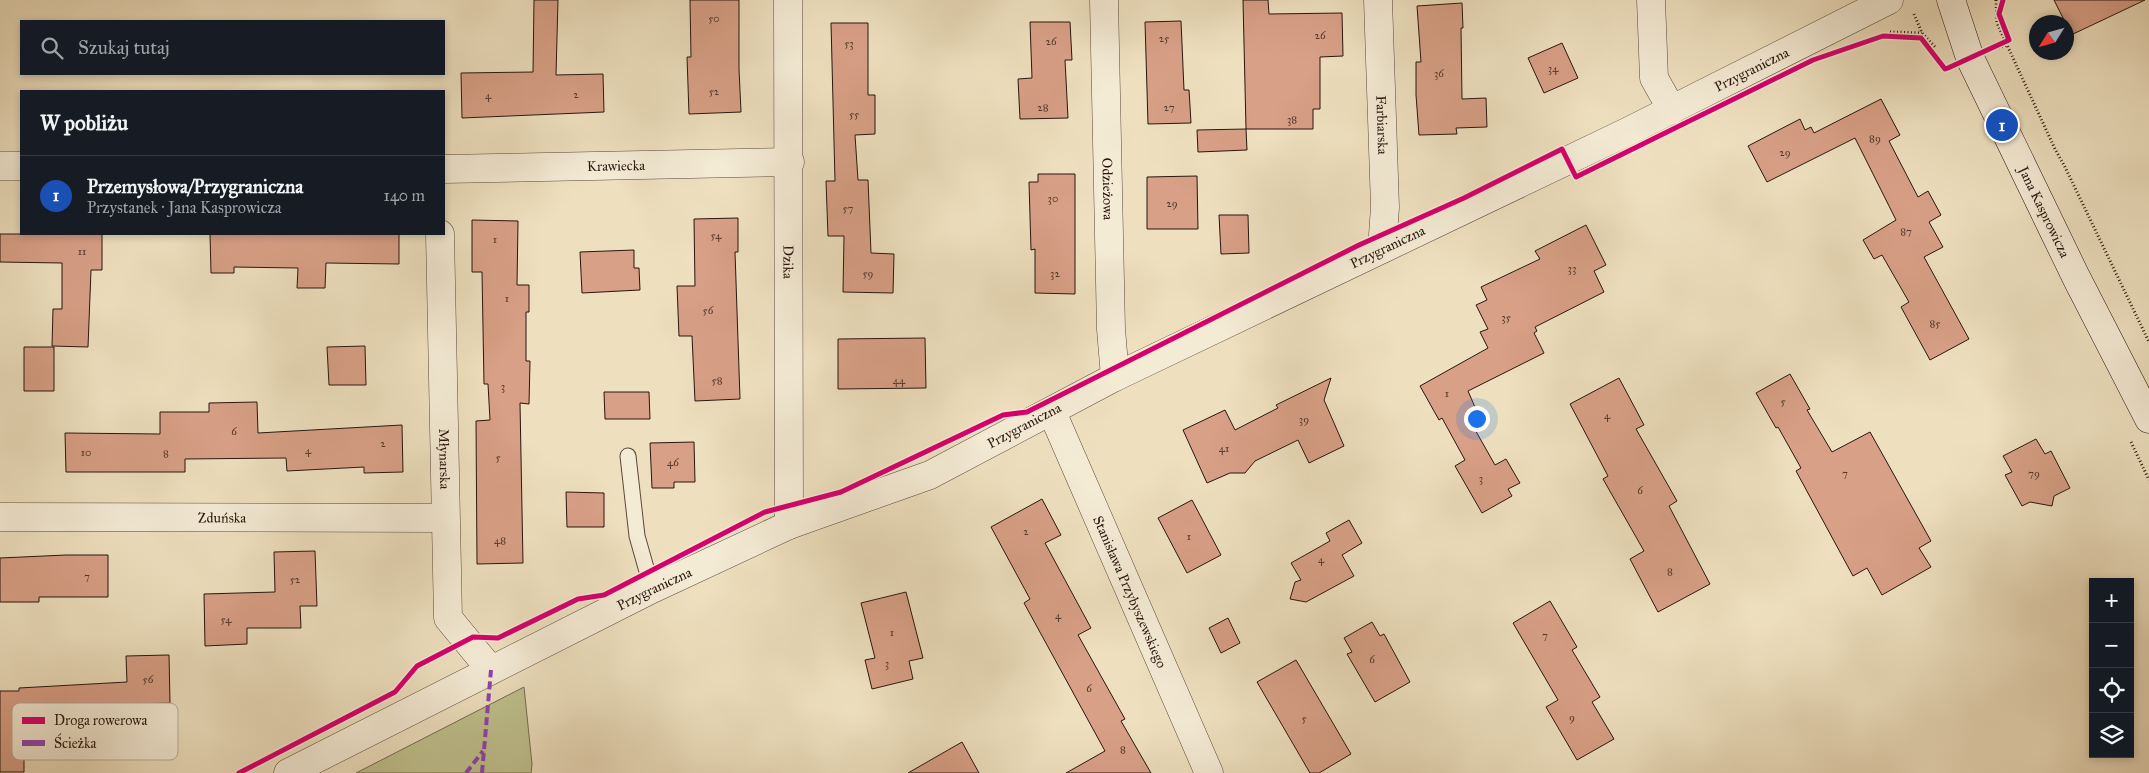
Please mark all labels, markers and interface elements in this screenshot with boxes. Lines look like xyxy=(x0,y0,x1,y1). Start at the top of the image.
house number: 50 xyxy=(708,12,720,25)
north arrow xyxy=(2029,15,2074,60)
search box xyxy=(20,20,445,75)
house number: 26 xyxy=(1314,29,1326,42)
house number: 25 xyxy=(1159,32,1169,45)
icon: search xyxy=(38,34,66,62)
house number: 26 xyxy=(1045,35,1057,48)
text: Szukaj tutaj xyxy=(78,36,170,59)
house number: 53 xyxy=(844,37,854,50)
street label: Przygraniczna xyxy=(1711,43,1792,95)
house number: 34 xyxy=(1548,62,1559,75)
house number: 36 xyxy=(1434,67,1444,80)
house number: 52 xyxy=(709,85,720,98)
house number: 2 xyxy=(573,88,579,101)
house number: 4 xyxy=(485,89,492,102)
street label: Farbiarska xyxy=(1373,95,1392,155)
house number: 28 xyxy=(1037,101,1049,114)
house number: 27 xyxy=(1164,101,1175,114)
pin: 1 xyxy=(1986,106,2018,144)
house number: 55 xyxy=(849,108,859,121)
text: W pobliżu xyxy=(40,110,128,136)
house number: 38 xyxy=(1287,113,1297,126)
house number: 89 xyxy=(1869,132,1881,145)
house number: 29 xyxy=(1779,146,1791,159)
street label: Krawiecka xyxy=(587,156,645,175)
street label: Odzieżowa xyxy=(1099,158,1117,220)
street label: Jana Kasprowicza xyxy=(2013,162,2074,260)
text: Przemysłowa/Przygraniczna xyxy=(87,175,303,198)
text: 1 xyxy=(53,186,59,205)
text: 140 m xyxy=(384,186,425,205)
house number: 30 xyxy=(1048,192,1058,205)
house number: 29 xyxy=(1166,197,1178,210)
text: Przystanek · Jana Kasprowicza xyxy=(87,198,282,217)
house number: 57 xyxy=(843,202,854,215)
street label: Przygraniczna xyxy=(1347,221,1428,272)
house number: 87 xyxy=(1900,225,1912,238)
house number: 54 xyxy=(711,229,722,242)
house number: 1 xyxy=(493,233,497,246)
house number: 11 xyxy=(78,245,86,258)
street label: Dzika xyxy=(780,245,797,279)
house number: 33 xyxy=(1568,262,1576,275)
house number: 59 xyxy=(862,267,874,280)
house number: 32 xyxy=(1050,267,1060,280)
house number: 1 xyxy=(505,292,509,305)
house number: 56 xyxy=(703,304,714,317)
house number: 35 xyxy=(1501,311,1511,324)
house number: 85 xyxy=(1930,317,1940,330)
house number: 58 xyxy=(712,374,723,387)
house number: 44 xyxy=(893,374,906,387)
house number: 3 xyxy=(501,380,505,393)
house number: 1 xyxy=(1445,387,1449,400)
house number: 5 xyxy=(1780,395,1786,408)
street label: Przygraniczna xyxy=(984,399,1064,452)
your location xyxy=(1464,406,1490,432)
house number: 4 xyxy=(1604,409,1611,422)
house number: 39 xyxy=(1299,413,1309,426)
house number: 6 xyxy=(231,425,237,438)
street label: Młynarska xyxy=(436,428,454,490)
house number: 2 xyxy=(380,437,386,450)
house number: 41 xyxy=(1219,442,1229,455)
house number: 4 xyxy=(305,444,312,457)
house number: 10 xyxy=(81,446,91,459)
house number: 8 xyxy=(163,447,169,460)
house number: 5 xyxy=(495,451,501,464)
house number: 46 xyxy=(667,456,679,469)
house number: 7 xyxy=(1842,467,1848,480)
house number: 79 xyxy=(2028,467,2040,480)
house number: 3 xyxy=(1479,472,1483,485)
house number: 6 xyxy=(1637,484,1643,497)
street label: Zduńska xyxy=(198,509,246,526)
street label: Stanisława Przybyszewskiego xyxy=(1090,513,1171,670)
house number: 2 xyxy=(1023,525,1029,538)
house number: 1 xyxy=(1187,530,1191,543)
house number: 48 xyxy=(494,534,506,547)
house number: 4 xyxy=(1318,553,1325,566)
street label: Przygraniczna xyxy=(614,563,694,614)
house number: 8 xyxy=(1667,565,1673,578)
house number: 7 xyxy=(84,570,90,583)
house number: 52 xyxy=(290,573,301,586)
map controls xyxy=(2089,578,2134,758)
button: + xyxy=(2089,578,2134,623)
house number: 4 xyxy=(1055,609,1062,622)
house number: 54 xyxy=(221,613,232,626)
button: − xyxy=(2089,623,2134,668)
house number: 1 xyxy=(890,626,894,639)
house number: 7 xyxy=(1542,629,1548,642)
house number: 6 xyxy=(1369,653,1375,666)
house number: 3 xyxy=(885,657,889,670)
button: locate xyxy=(2089,668,2134,713)
house number: 56 xyxy=(143,673,154,686)
house number: 6 xyxy=(1086,682,1092,695)
legend xyxy=(12,703,178,760)
house number: 9 xyxy=(1569,711,1575,724)
text: Droga rowerowa xyxy=(54,712,147,729)
house number: 5 xyxy=(1301,712,1307,725)
button: layers xyxy=(2089,713,2134,758)
text: Ścieżka xyxy=(54,733,97,752)
house number: 8 xyxy=(1120,743,1126,756)

